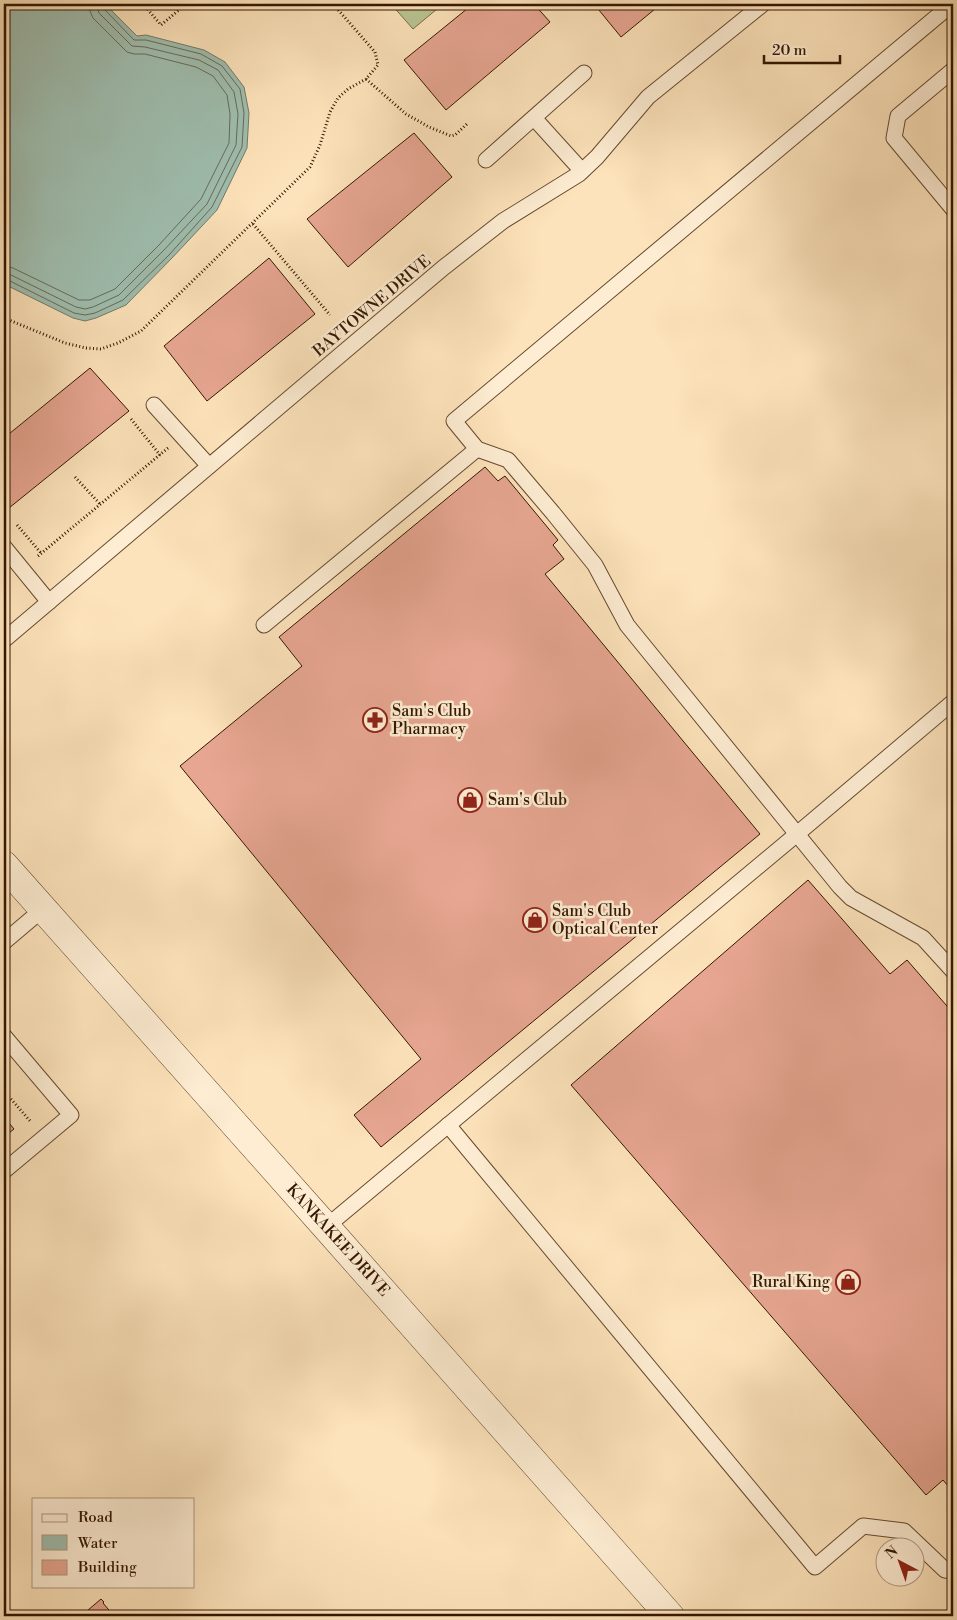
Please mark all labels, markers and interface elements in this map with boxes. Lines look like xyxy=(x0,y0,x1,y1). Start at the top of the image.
scale bar xyxy=(764,32,841,64)
text: 20 m xyxy=(772,41,807,60)
street label: BAYTOWNE DRIVE xyxy=(308,251,435,362)
place label: Sam's Club Pharmacy xyxy=(392,701,471,739)
pharmacy icon: Sam's Club Pharmacy xyxy=(362,707,388,733)
shop icon: Sam's Club xyxy=(457,787,483,813)
place label: Sam's Club xyxy=(488,790,567,810)
place label: Sam's Club Optical Center xyxy=(552,901,658,939)
shop icon: Sam's Club Optical Center xyxy=(522,907,548,933)
street label: KANKAKEE DRIVE xyxy=(282,1179,394,1301)
shop icon: Rural King xyxy=(835,1269,861,1295)
place label: Rural King xyxy=(752,1272,831,1292)
legend xyxy=(32,1498,195,1588)
text: Road xyxy=(78,1508,113,1527)
text: Water xyxy=(77,1534,118,1553)
north arrow xyxy=(874,1538,924,1588)
text: N xyxy=(882,1543,902,1563)
text: Building xyxy=(77,1558,137,1577)

